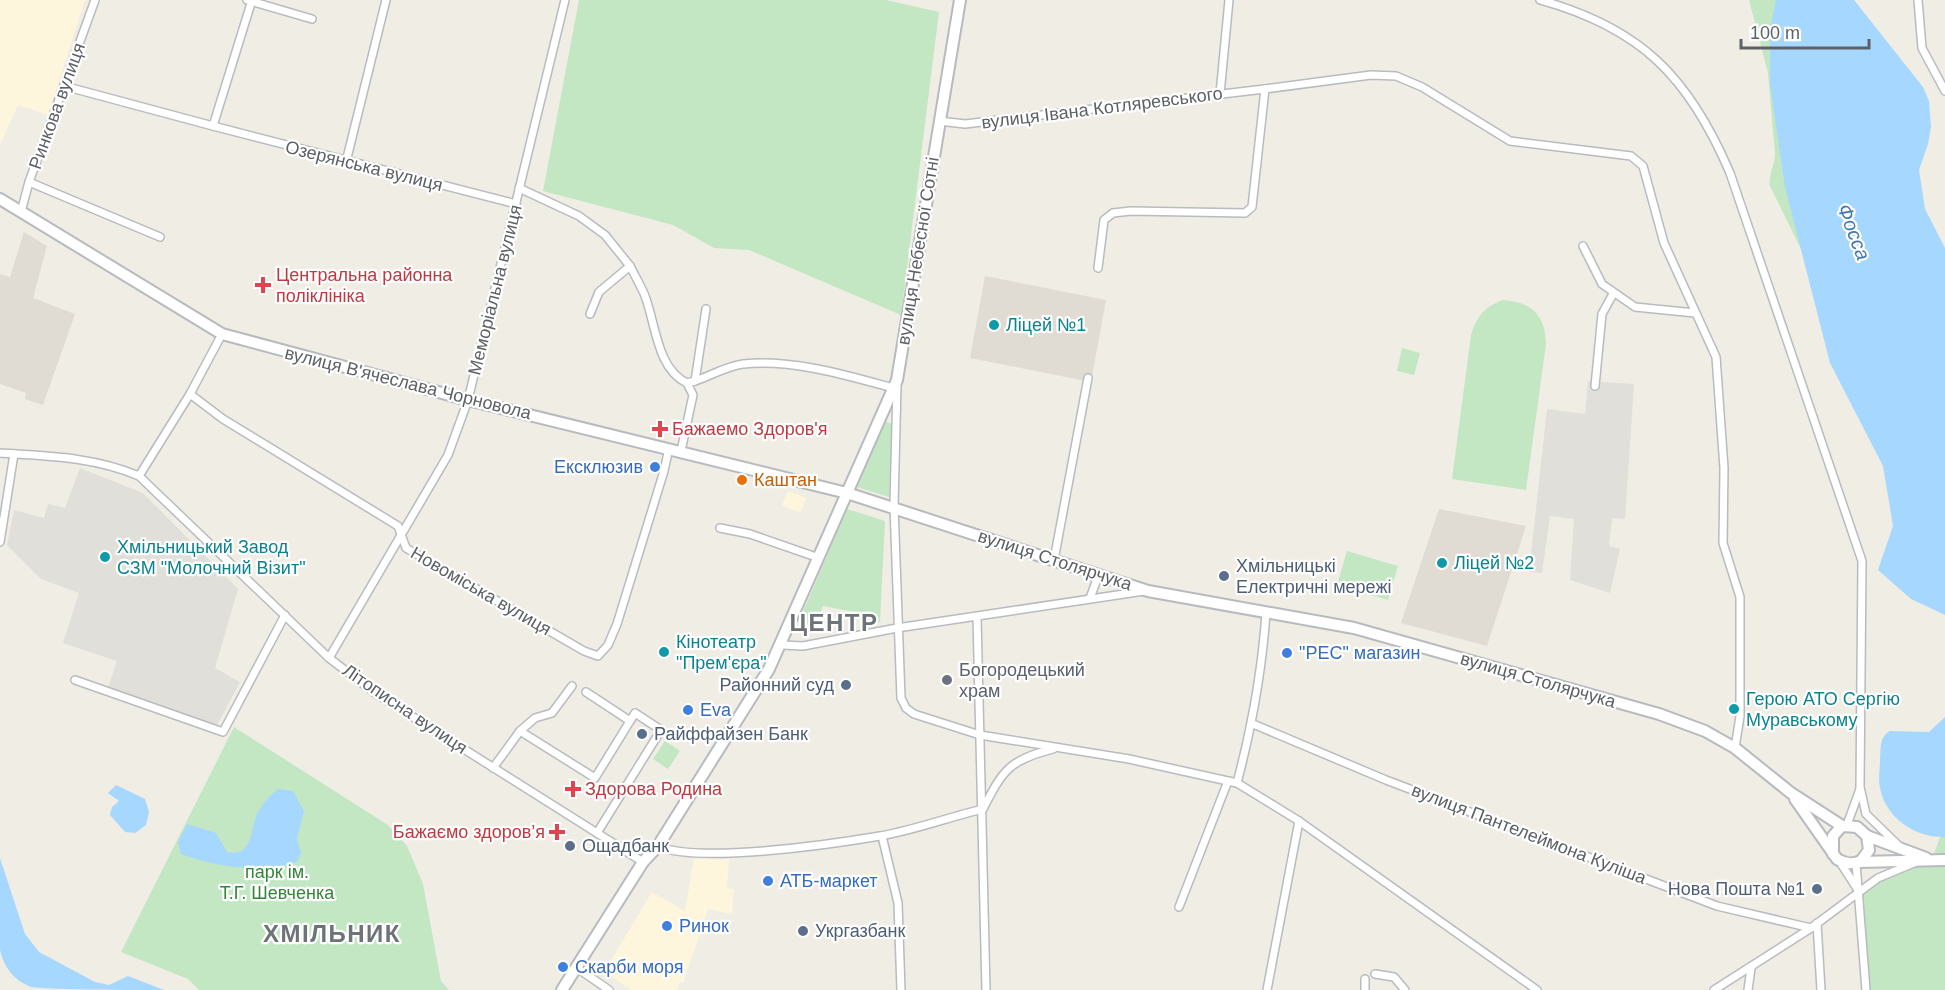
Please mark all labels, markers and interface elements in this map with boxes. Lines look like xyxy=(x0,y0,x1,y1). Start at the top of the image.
scale bar xyxy=(1741,12,1868,50)
text: 100 m xyxy=(1750,23,1800,43)
street label: Ринкова вулиця xyxy=(25,40,89,172)
street label: вулиця Івана Котляревського xyxy=(980,83,1224,133)
street label: Озерянська вулиця xyxy=(283,137,445,195)
street label: вулиця Небесної Сотні xyxy=(893,156,943,346)
water label: Фосса xyxy=(1833,201,1875,263)
street label: Меморіальна вулиця xyxy=(464,203,526,377)
place label: Центральна районна поліклініка xyxy=(276,265,453,306)
marker: Центральна районна поліклініка xyxy=(254,276,272,294)
place label: Ліцей №1 xyxy=(1006,315,1086,335)
marker: Ліцей №1 xyxy=(987,318,1001,332)
street label: вулиця В'ячеслава Чорновола xyxy=(283,343,534,424)
place label: Бажаемо Здоров'я xyxy=(672,419,827,439)
marker: Бажаемо Здоров'я xyxy=(653,422,667,436)
place label: Ексклюзив xyxy=(554,457,643,477)
marker: Ексклюзив xyxy=(648,460,662,474)
place label: Каштан xyxy=(754,470,817,490)
marker: Каштан xyxy=(735,473,749,487)
street label: вулиця Столярчука xyxy=(976,526,1135,595)
place label: Хмільницький Завод СЗМ "Молочний Візит" xyxy=(117,537,306,578)
street label: Новоміська вулиця xyxy=(407,543,555,639)
marker: Хмільницький Завод СЗМ "Молочний Візит" xyxy=(98,550,112,564)
place label: Ліцей №2 xyxy=(1454,553,1534,573)
place label: Хмільницькі Електричні мережі xyxy=(1236,556,1391,597)
marker: Ліцей №2 xyxy=(1435,556,1449,570)
marker: Хмільницькі Електричні мережі xyxy=(1217,569,1231,583)
district label: ЦЕНТР xyxy=(789,609,879,636)
place label: Кінотеатр "Прем'єра" xyxy=(676,632,767,673)
place label: "РЕС" магазин xyxy=(1299,643,1420,663)
marker: Кінотеатр "Прем'єра" xyxy=(657,645,671,659)
marker: "РЕС" магазин xyxy=(1280,646,1294,660)
street label: вулиця Столярчука xyxy=(1458,648,1619,712)
street label: Літописна вулиця xyxy=(339,660,471,758)
place label: Богородецький храм xyxy=(959,660,1085,701)
marker: Богородецький храм xyxy=(940,673,954,687)
place label: Районний суд xyxy=(720,675,834,695)
marker: Районний суд xyxy=(839,678,853,692)
place label: Герою АТО Сергію Муравському xyxy=(1746,689,1900,730)
place label: Eva xyxy=(700,700,732,720)
marker: Герою АТО Сергію Муравському xyxy=(1727,702,1741,716)
marker: Eva xyxy=(681,703,695,717)
place label: Райффайзен Банк xyxy=(654,724,808,744)
marker: Райффайзен Банк xyxy=(635,727,649,741)
place label: Здорова Родина xyxy=(585,779,723,799)
street label: вулиця Пантелеймона Куліша xyxy=(1409,780,1650,888)
marker: Здорова Родина xyxy=(566,782,580,796)
place label: Бажаємо здоров’я xyxy=(393,822,545,842)
marker: Бажаємо здоров’я xyxy=(550,825,564,839)
place label: Ощадбанк xyxy=(582,836,669,856)
marker: Ощадбанк xyxy=(563,839,577,853)
park label: парк ім. Т.Г. Шевченка xyxy=(220,862,335,903)
place label: АТБ-маркет xyxy=(780,871,878,891)
marker: АТБ-маркет xyxy=(761,874,775,888)
place label: Нова Пошта №1 xyxy=(1668,879,1805,899)
marker: Нова Пошта №1 xyxy=(1810,882,1824,896)
place label: Ринок xyxy=(679,916,729,936)
marker: Ринок xyxy=(660,919,674,933)
district label: ХМІЛЬНИК xyxy=(263,920,401,947)
place label: Укргазбанк xyxy=(815,921,905,941)
marker: Укргазбанк xyxy=(796,924,810,938)
place label: Скарби моря xyxy=(575,957,684,977)
marker: Скарби моря xyxy=(556,960,570,974)

